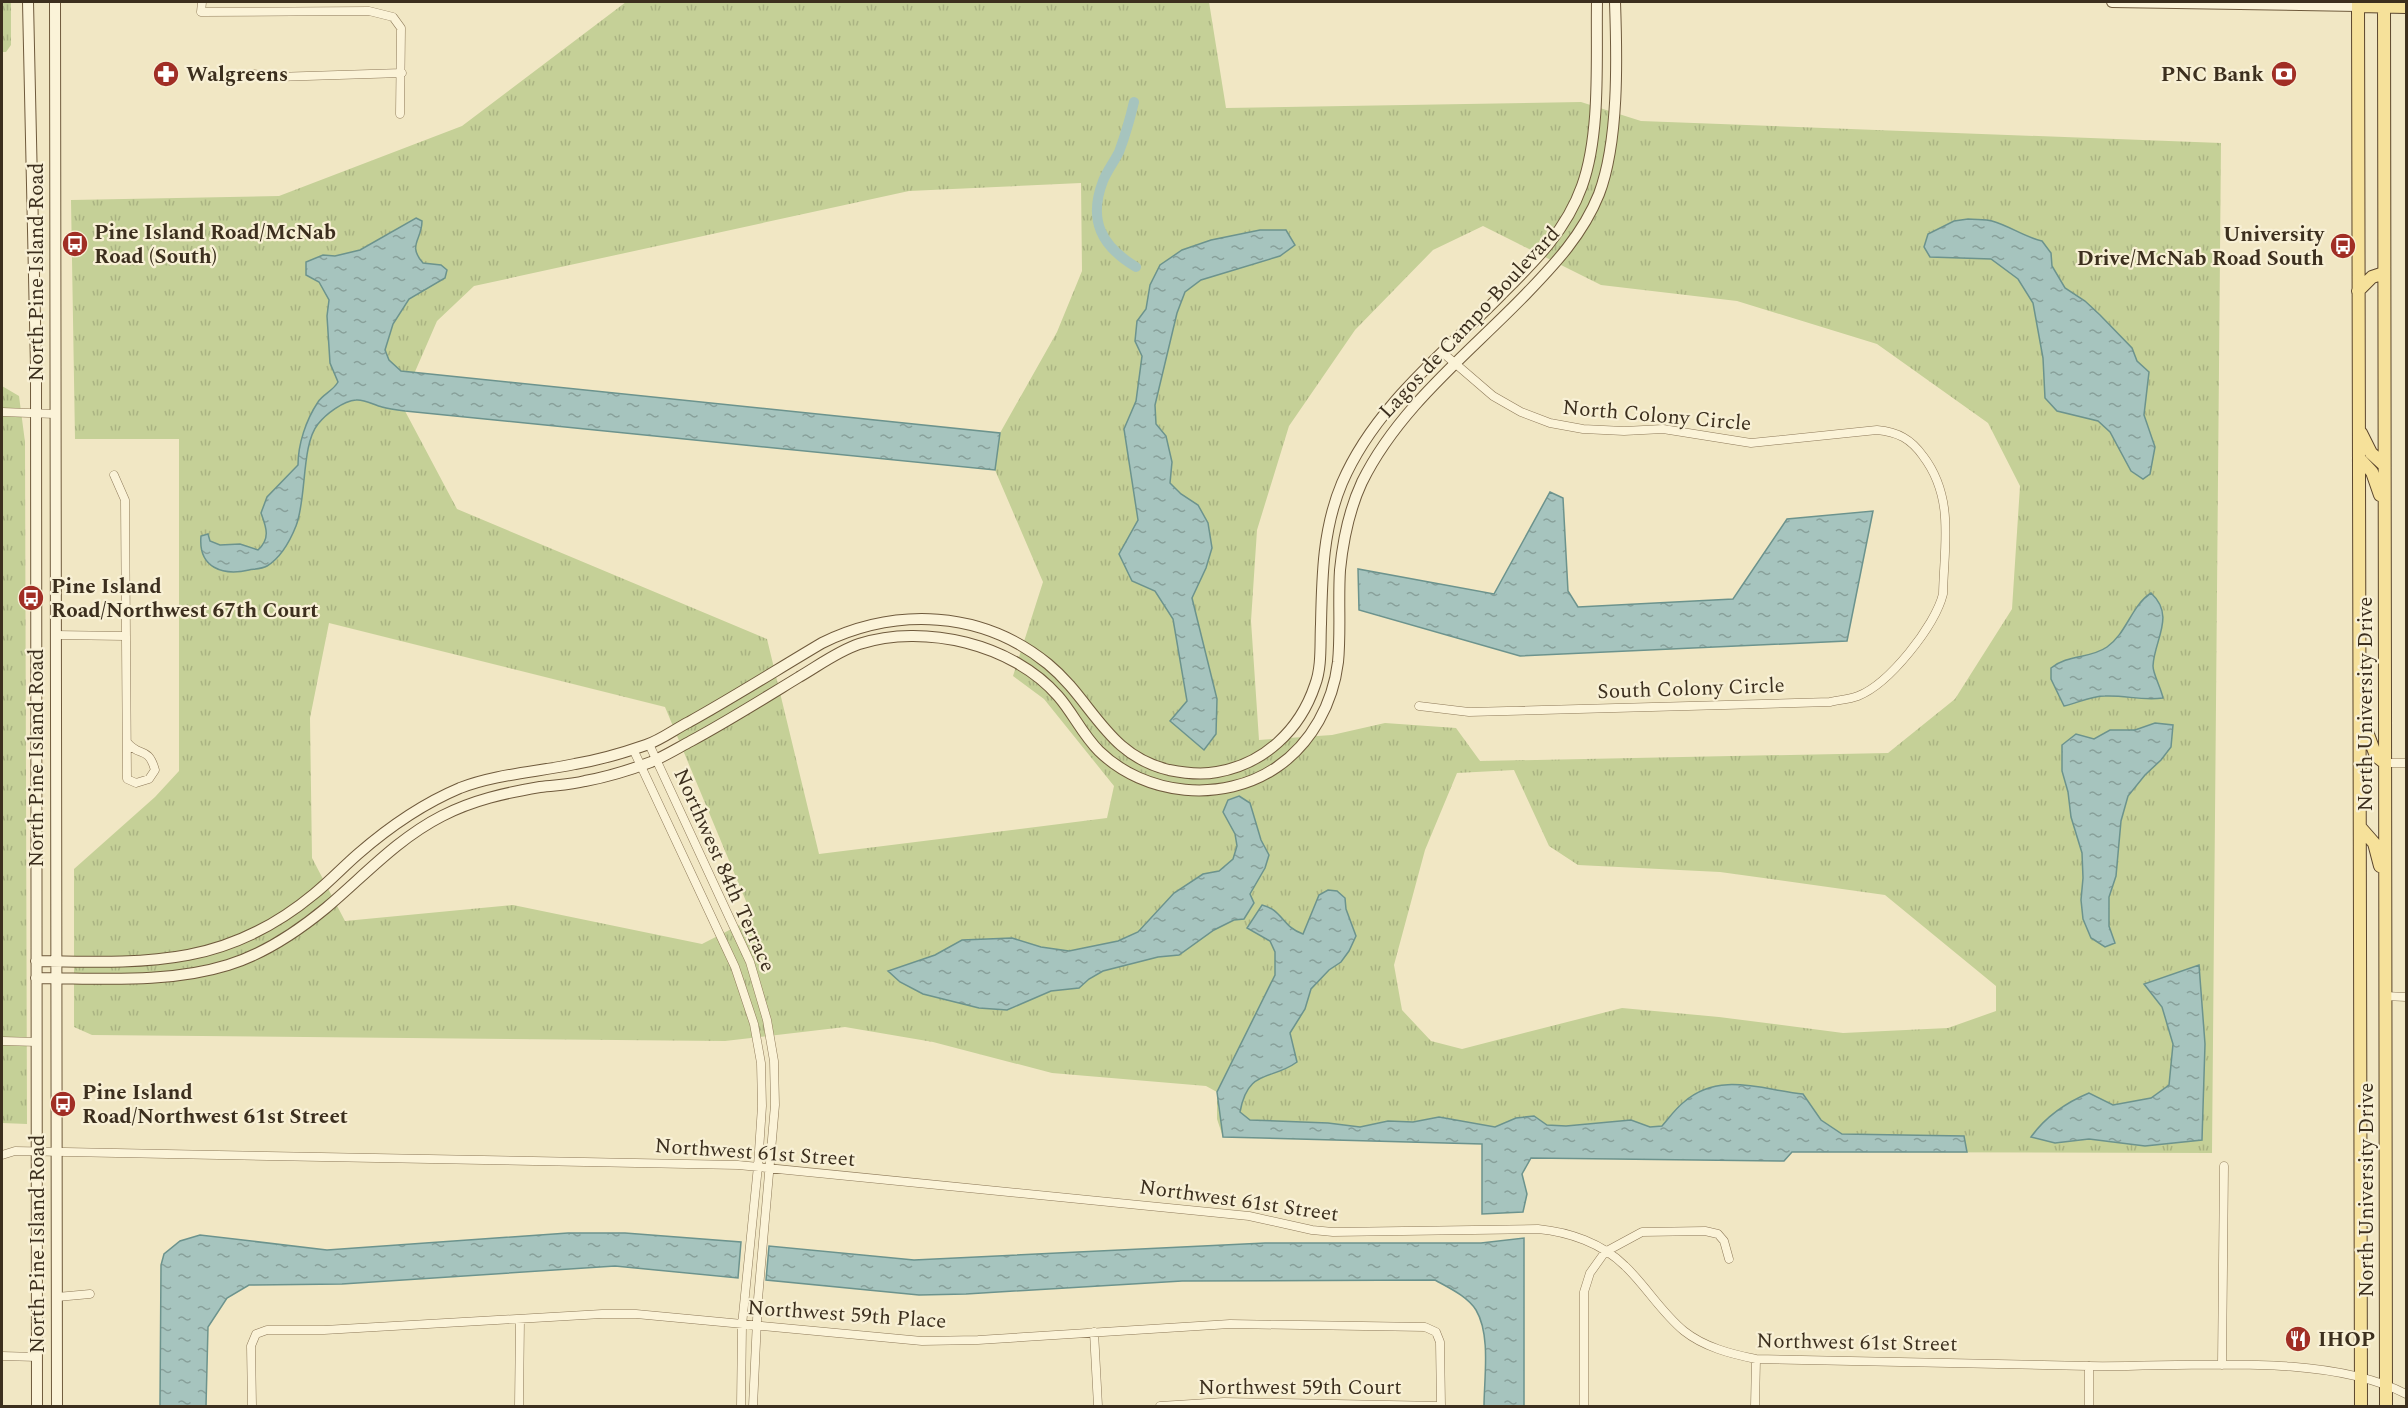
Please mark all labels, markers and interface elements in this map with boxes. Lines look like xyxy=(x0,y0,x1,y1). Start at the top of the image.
pharmacy icon: Walgreens xyxy=(151,59,181,89)
place label: Walgreens xyxy=(186,59,288,91)
place label: PNC Bank xyxy=(2161,59,2264,91)
bank icon: PNC Bank xyxy=(2269,59,2299,89)
street label: North Pine Island Road xyxy=(21,162,53,382)
place label: Pine Island Road/McNab Road (South) xyxy=(94,217,336,273)
street label: Lagos de Campo Boulevard xyxy=(1372,219,1568,426)
place label: University Drive/McNab Road South xyxy=(2077,219,2325,275)
bus stop icon: Pine Island Road/McNab Road (South) xyxy=(60,229,90,259)
bus stop icon: University Drive/McNab Road South xyxy=(2328,231,2358,261)
street label: North Colony Circle xyxy=(1561,392,1753,440)
place label: Pine Island Road/Northwest 67th Court xyxy=(51,571,318,627)
bus stop icon: Pine Island Road/Northwest 67th Court xyxy=(16,583,46,613)
street label: North University Drive xyxy=(2350,596,2382,812)
street label: North Pine Island Road xyxy=(21,648,53,868)
street label: South Colony Circle xyxy=(1597,670,1785,708)
street label: Northwest 84th Terrace xyxy=(665,763,783,977)
place label: Pine Island Road/Northwest 61st Street xyxy=(82,1077,348,1133)
street label: North University Drive xyxy=(2351,1082,2383,1298)
bus stop icon: Pine Island Road/Northwest 61st Street xyxy=(48,1089,78,1119)
street label: Northwest 61st Street xyxy=(654,1130,856,1176)
street label: North Pine Island Road xyxy=(22,1134,54,1354)
street label: Northwest 61st Street xyxy=(1137,1171,1341,1231)
street label: Northwest 59th Place xyxy=(746,1292,948,1338)
restaurant icon: IHOP xyxy=(2283,1324,2313,1354)
place label: IHOP xyxy=(2318,1324,2375,1356)
street label: Northwest 61st Street xyxy=(1756,1325,1958,1361)
street label: Northwest 59th Court xyxy=(1198,1372,1402,1404)

